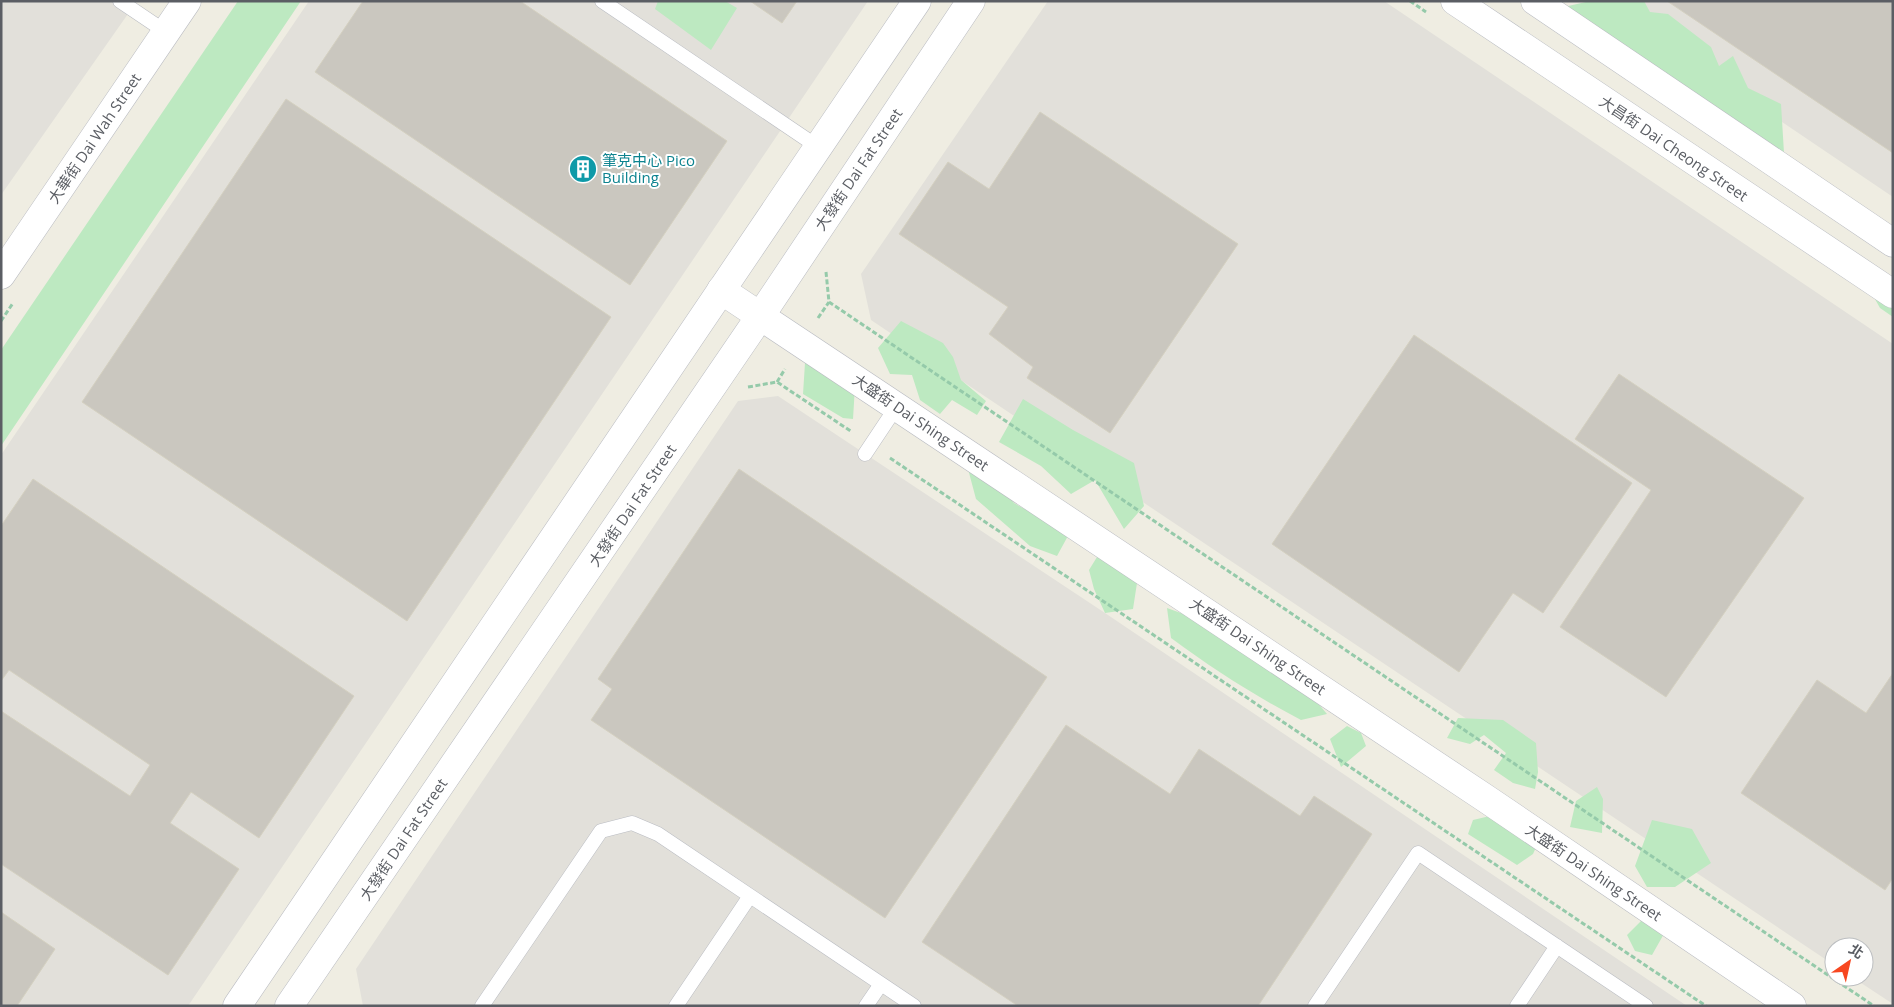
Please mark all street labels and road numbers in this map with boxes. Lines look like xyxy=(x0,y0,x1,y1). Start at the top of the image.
street label: 大華街 Dai Wah Street xyxy=(43,69,145,207)
street label: 大昌街 Dai Cheong Street xyxy=(1596,91,1752,205)
street label: 大發街 Dai Fat Street xyxy=(810,104,906,234)
street label: 大盛街 Dai Shing Street xyxy=(849,369,993,475)
street label: 大發街 Dai Fat Street xyxy=(584,440,680,570)
street label: 大盛街 Dai Shing Street xyxy=(1186,593,1330,699)
street label: 大發街 Dai Fat Street xyxy=(355,774,451,904)
street label: 大盛街 Dai Shing Street xyxy=(1522,819,1666,925)

